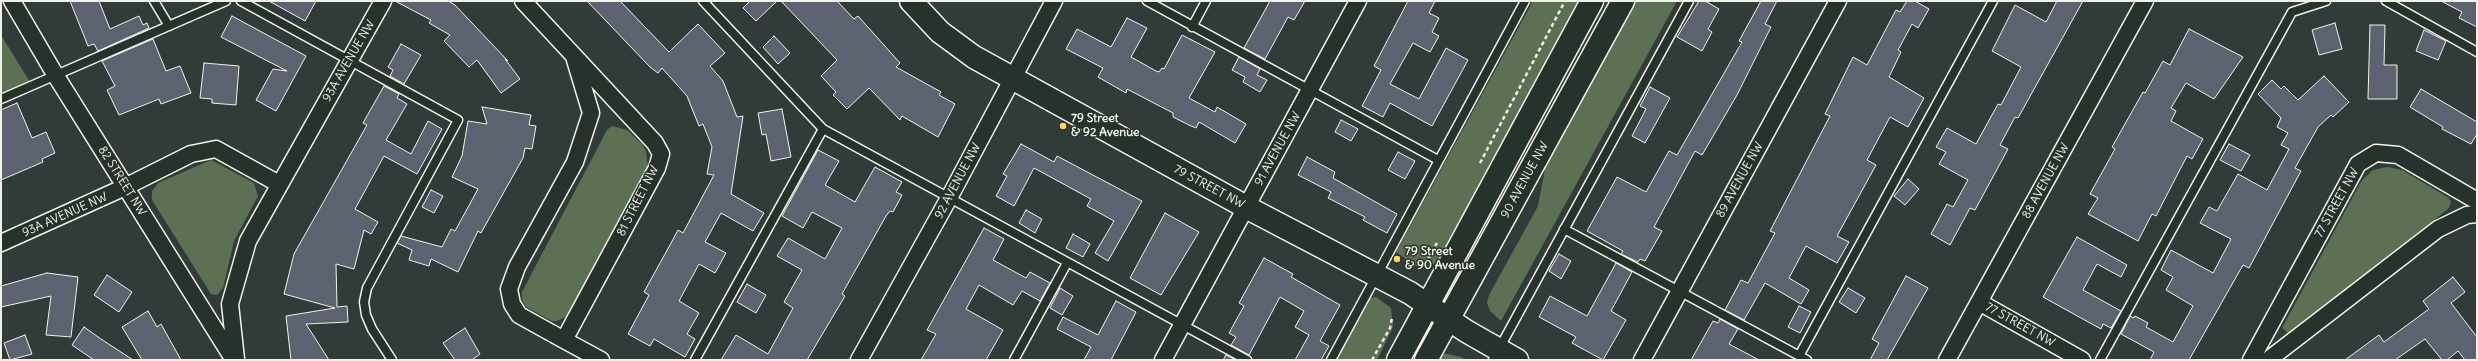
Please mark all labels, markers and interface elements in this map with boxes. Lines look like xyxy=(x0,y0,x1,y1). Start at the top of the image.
street label: 93A AVENUE NW xyxy=(320,18,378,104)
street label: 91 AVENUE NW xyxy=(1252,110,1304,188)
place label: 79 Street & 92 Avenue xyxy=(1071,112,1140,140)
marker: 79 Street & 92 Avenue xyxy=(1058,121,1068,131)
street label: 90 AVENUE NW xyxy=(1498,139,1552,221)
street label: 89 AVENUE NW xyxy=(1713,140,1767,220)
street label: 92 AVENUE NW xyxy=(932,141,984,221)
street label: 88 AVENUE NW xyxy=(2019,141,2073,221)
street label: 82 STREET NW xyxy=(95,144,149,218)
street label: 79 STREET NW xyxy=(1171,162,1247,212)
street label: 81 STREET NW xyxy=(614,163,662,239)
street label: 77 STREET NW xyxy=(2312,166,2362,240)
street label: 93A AVENUE NW xyxy=(20,190,110,240)
place label: 79 Street & 90 Avenue xyxy=(1405,245,1475,273)
marker: 79 Street & 90 Avenue xyxy=(1392,254,1402,264)
street label: 77 STREET NW xyxy=(1983,300,2057,350)

